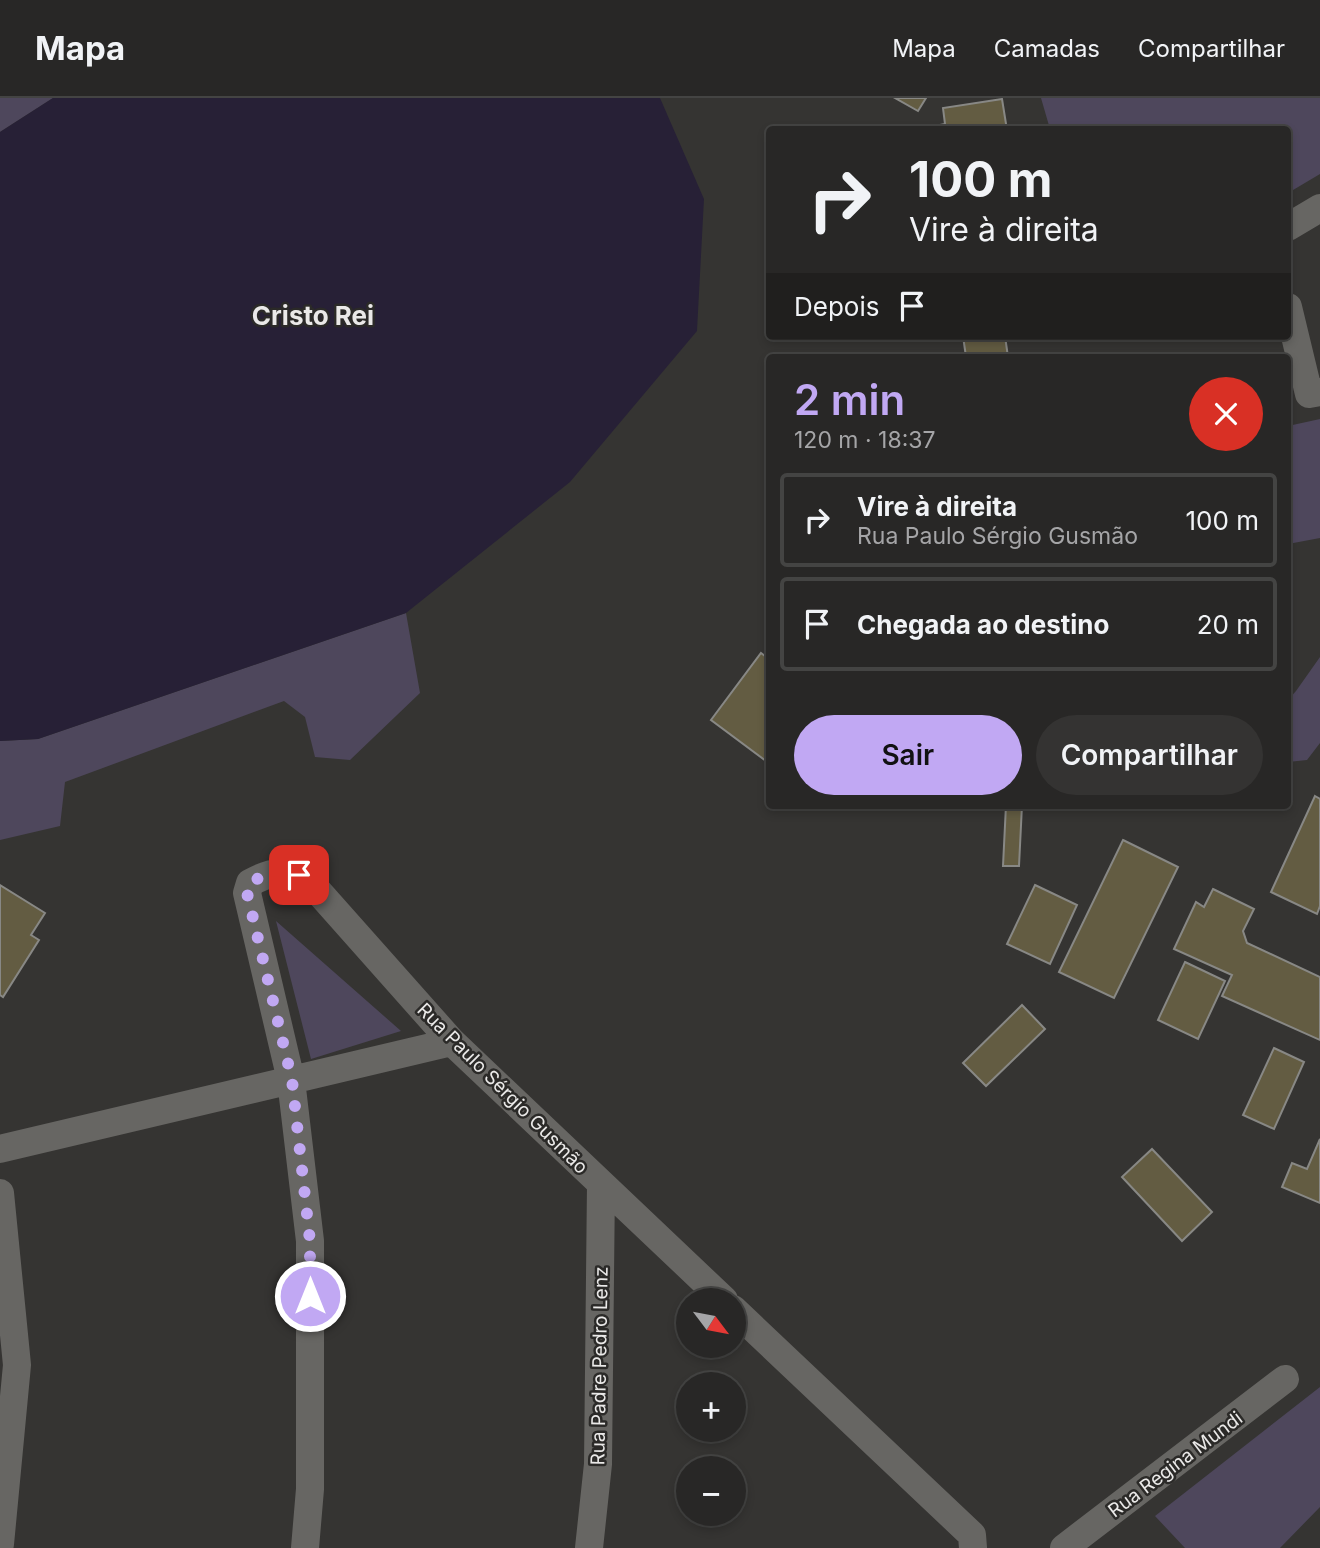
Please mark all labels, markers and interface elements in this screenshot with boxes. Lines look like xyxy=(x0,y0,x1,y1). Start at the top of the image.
text: Mapa xyxy=(35,28,125,68)
text: Mapa xyxy=(892,34,956,63)
text: Camadas xyxy=(994,34,1100,63)
text: Compartilhar xyxy=(1138,34,1285,63)
text: 100 m xyxy=(909,150,1053,209)
icon: right xyxy=(794,154,885,245)
text: Vire à direita xyxy=(909,210,1099,249)
icon: arrive xyxy=(893,287,931,325)
text: Depois xyxy=(794,291,879,322)
district label: Cristo Rei xyxy=(252,300,374,331)
text: 2 min xyxy=(794,374,905,425)
button: close xyxy=(1189,377,1263,451)
text: 120 m · 18:37 xyxy=(794,426,936,454)
text: Vire à direita xyxy=(857,491,1017,522)
icon: right xyxy=(798,501,836,539)
text: 100 m xyxy=(1186,505,1259,536)
text: Rua Paulo Sérgio Gusmão xyxy=(857,522,1138,550)
icon: arrive xyxy=(798,605,836,643)
text: Chegada ao destino xyxy=(857,609,1109,640)
text: 20 m xyxy=(1197,609,1259,640)
button: Sair xyxy=(794,715,1022,795)
button: Compartilhar xyxy=(1036,715,1263,795)
pin xyxy=(269,845,329,905)
icon: arrive xyxy=(280,856,318,894)
street label: Rua Paulo Sérgio Gusmão xyxy=(412,998,593,1179)
position arrow xyxy=(273,1259,347,1333)
street label: Rua Padre Pedro Lenz xyxy=(586,1266,613,1466)
north arrow xyxy=(676,1288,746,1358)
map controls xyxy=(676,1288,746,1526)
button: + xyxy=(676,1372,746,1442)
street label: Rua Regina Mundi xyxy=(1104,1407,1247,1522)
button: − xyxy=(676,1456,746,1526)

